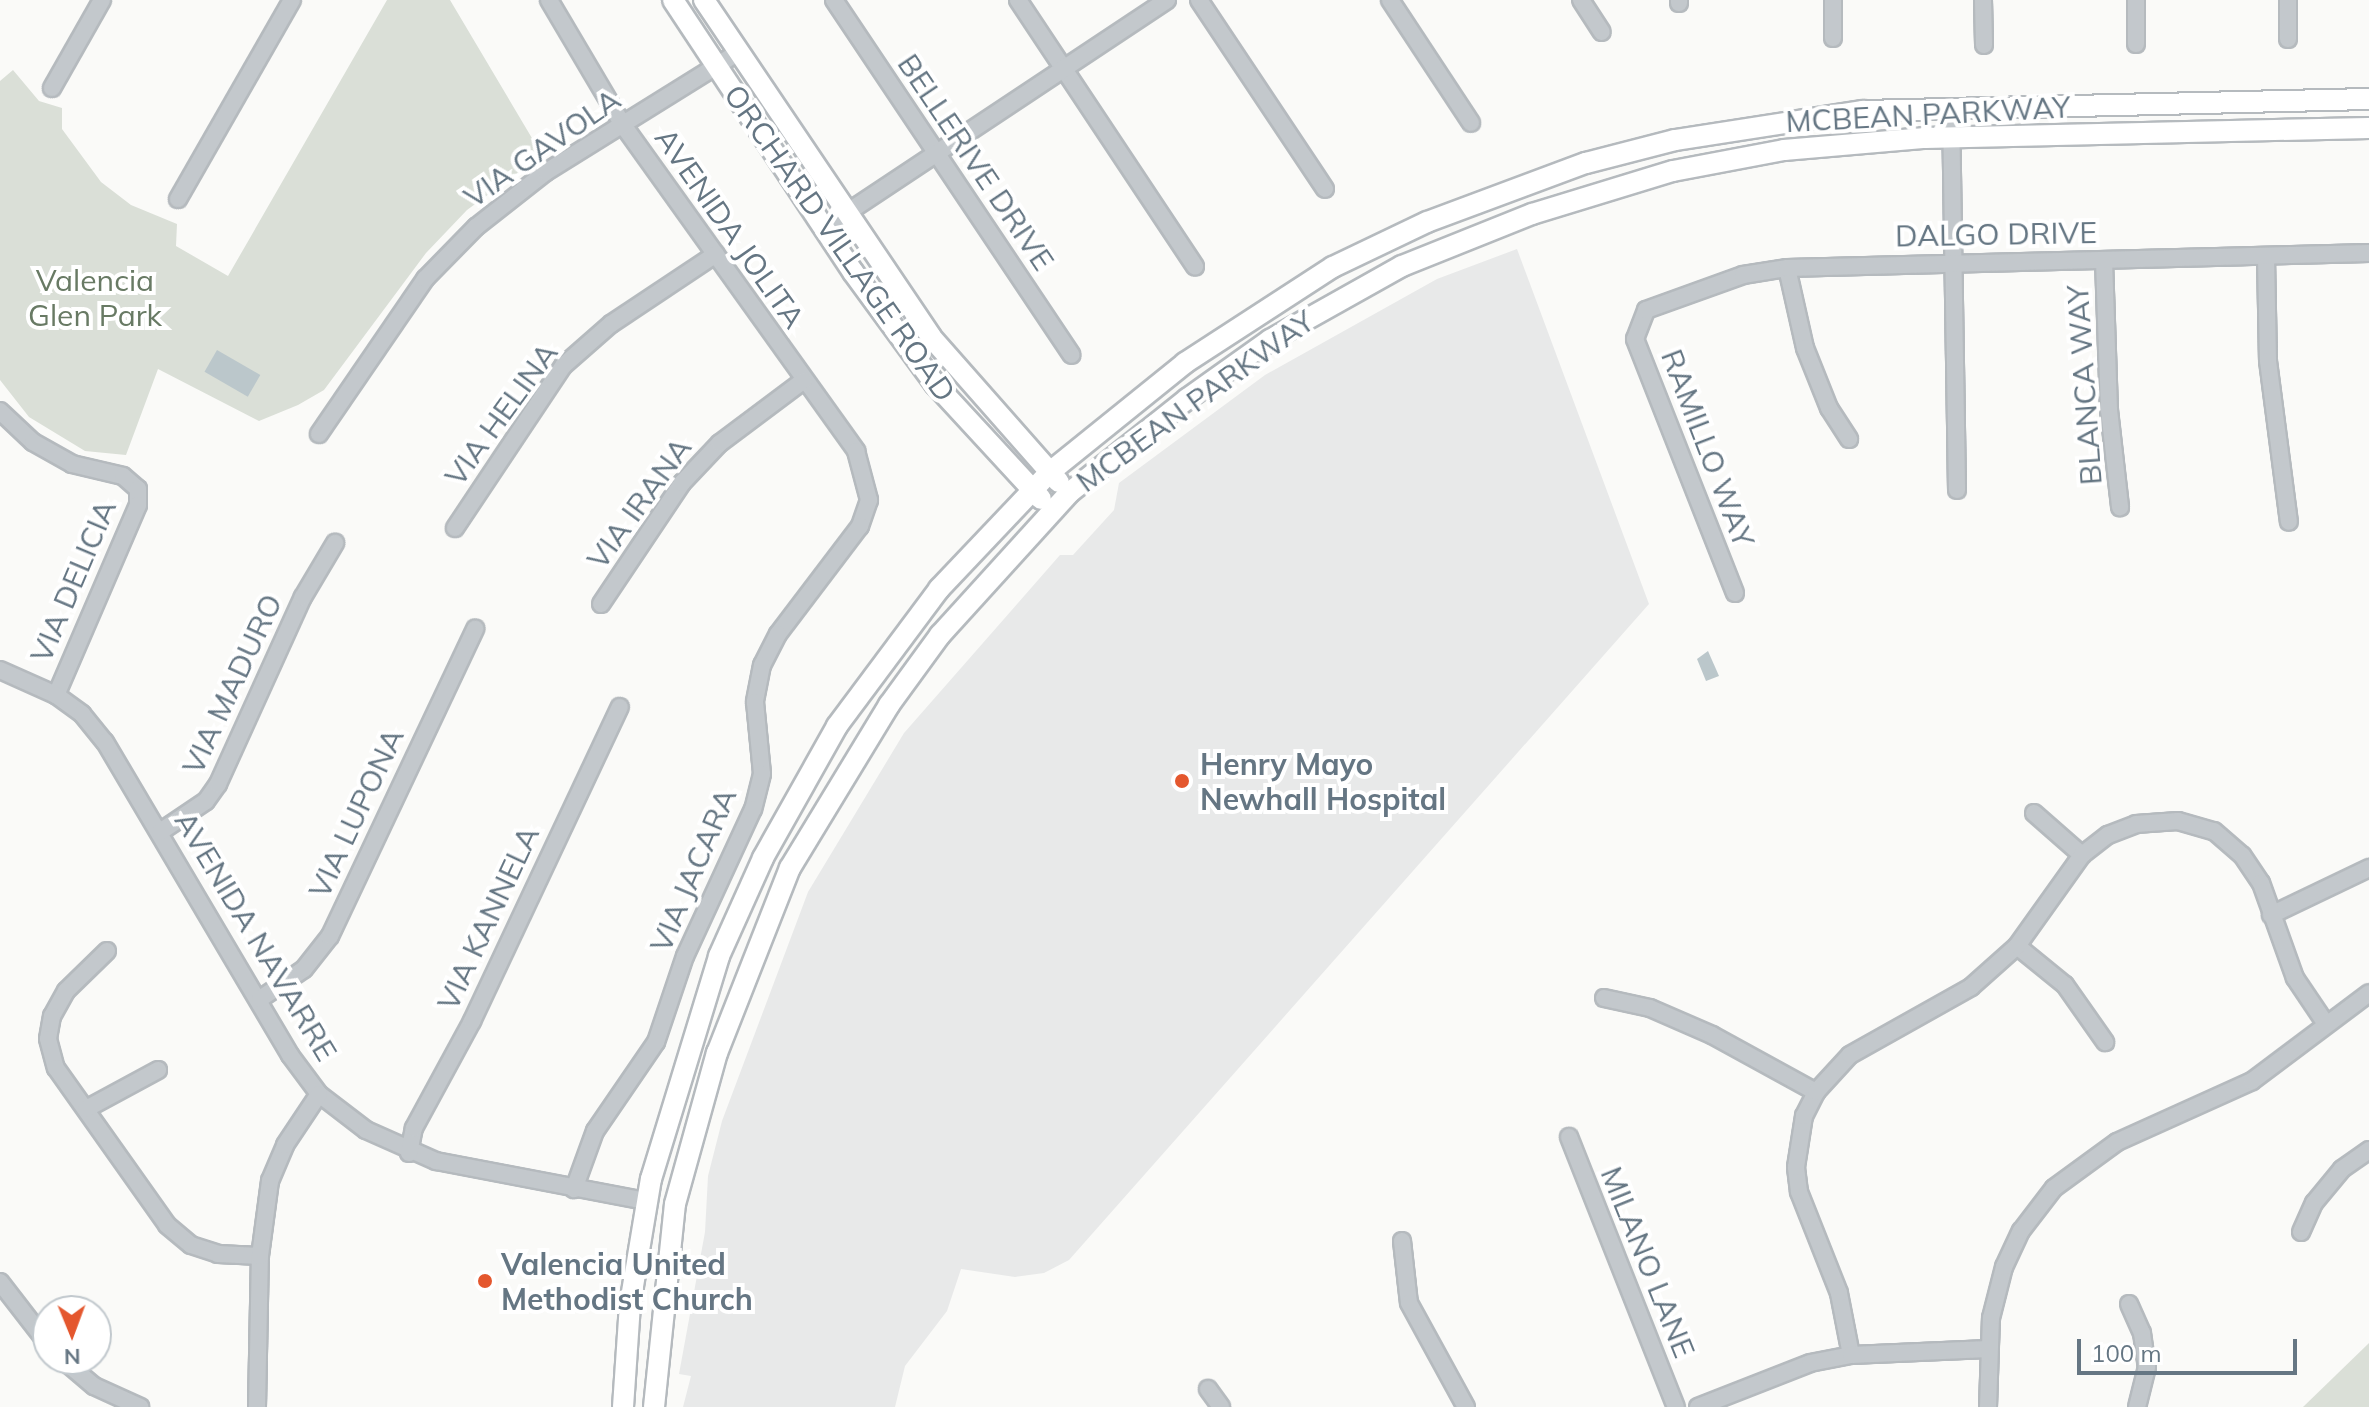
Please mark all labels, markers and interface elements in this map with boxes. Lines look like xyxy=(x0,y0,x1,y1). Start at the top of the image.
street label: BELLERIVE DRIVE xyxy=(890,47,1062,277)
street label: ORCHARD VILLAGE ROAD xyxy=(717,78,963,408)
street label: VIA GAVOLA xyxy=(457,81,627,215)
street label: MCBEAN PARKWAY xyxy=(1785,89,2071,139)
street label: AVENIDA JOLITA xyxy=(648,121,812,335)
street label: DALGO DRIVE xyxy=(1895,214,2097,254)
park label: Valencia Glen Park xyxy=(28,262,162,332)
street label: BLANCA WAY xyxy=(2059,284,2109,486)
street label: MCBEAN PARKWAY xyxy=(1069,303,1321,499)
street label: VIA HELINA xyxy=(437,336,565,492)
street label: RAMILLO WAY xyxy=(1654,344,1762,552)
street label: VIA IRANA xyxy=(579,430,699,576)
street label: VIA DELICIA xyxy=(23,494,123,668)
street label: VIA MADURO xyxy=(175,588,289,780)
street label: VIA LUPONA xyxy=(301,722,411,904)
place label: Henry Mayo Newhall Hospital xyxy=(1200,746,1446,816)
marker: Henry Mayo Newhall Hospital xyxy=(1171,770,1193,792)
street label: VIA JACARA xyxy=(642,783,744,957)
street label: AVENIDA NAVARRE xyxy=(167,805,345,1067)
street label: VIA KANNELA xyxy=(430,820,546,1016)
street label: MILANO LANE xyxy=(1593,1161,1703,1363)
place label: Valencia United Methodist Church xyxy=(501,1246,753,1316)
marker: Valencia United Methodist Church xyxy=(476,1272,494,1290)
north arrow xyxy=(32,1295,112,1375)
scale bar xyxy=(2081,1323,2301,1373)
text: 100 m xyxy=(2091,1338,2162,1368)
text: N xyxy=(64,1343,81,1371)

